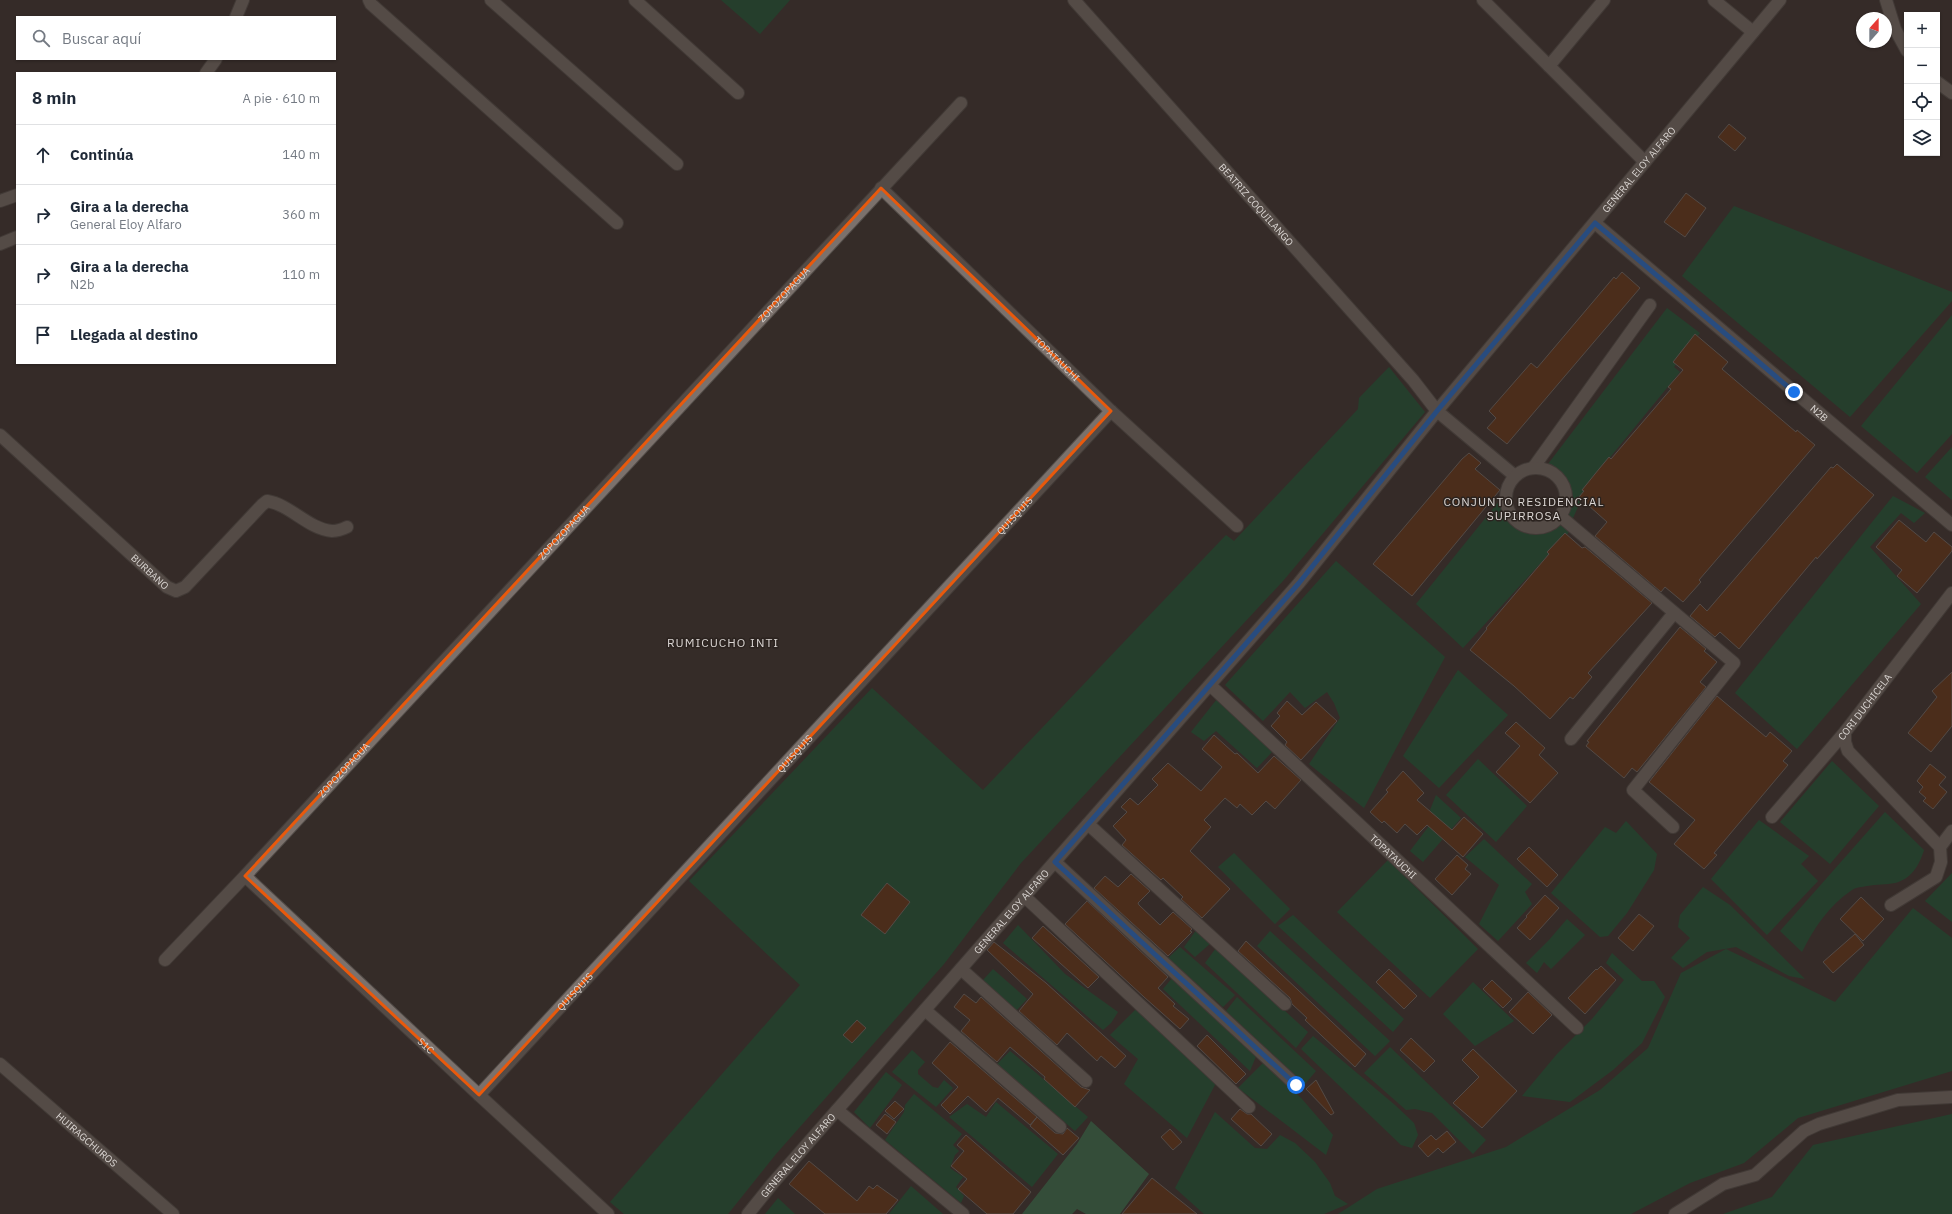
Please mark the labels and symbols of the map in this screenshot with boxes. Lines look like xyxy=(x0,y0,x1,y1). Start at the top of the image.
north arrow xyxy=(1856,12,1892,48)
street label: GENERAL ELOY ALFARO xyxy=(1599,124,1679,215)
street label: BEATRIZ COQUILANGO xyxy=(1216,161,1296,249)
street label: ZOPOZOPAGUA xyxy=(756,264,813,325)
street label: TOPATAUCHI xyxy=(1031,334,1082,384)
route end xyxy=(1785,383,1803,401)
street label: N2B xyxy=(1807,402,1831,425)
street label: QUISQUIS xyxy=(994,494,1036,538)
district label: CONJUNTO RESIDENCIAL SUPIRROSA xyxy=(1444,494,1604,523)
street label: ZOPOZOPAGUA xyxy=(535,502,593,563)
street label: BURBANO xyxy=(128,551,171,593)
district label: RUMICUCHO INTI xyxy=(667,635,779,650)
street label: CORI DUCHICELA xyxy=(1835,671,1895,743)
street label: QUISQUIS xyxy=(774,732,816,776)
street label: ZOPOZOPAGUA xyxy=(315,739,373,800)
street label: TOPATAUCHI xyxy=(1367,832,1419,882)
street label: GENERAL ELOY ALFARO xyxy=(971,867,1052,957)
street label: QUISQUIS xyxy=(554,970,596,1014)
street label: S1C xyxy=(415,1035,437,1057)
route start xyxy=(1287,1076,1305,1094)
street label: HUIRAGCHUROS xyxy=(53,1110,120,1170)
street label: GENERAL ELOY ALFARO xyxy=(758,1110,838,1200)

